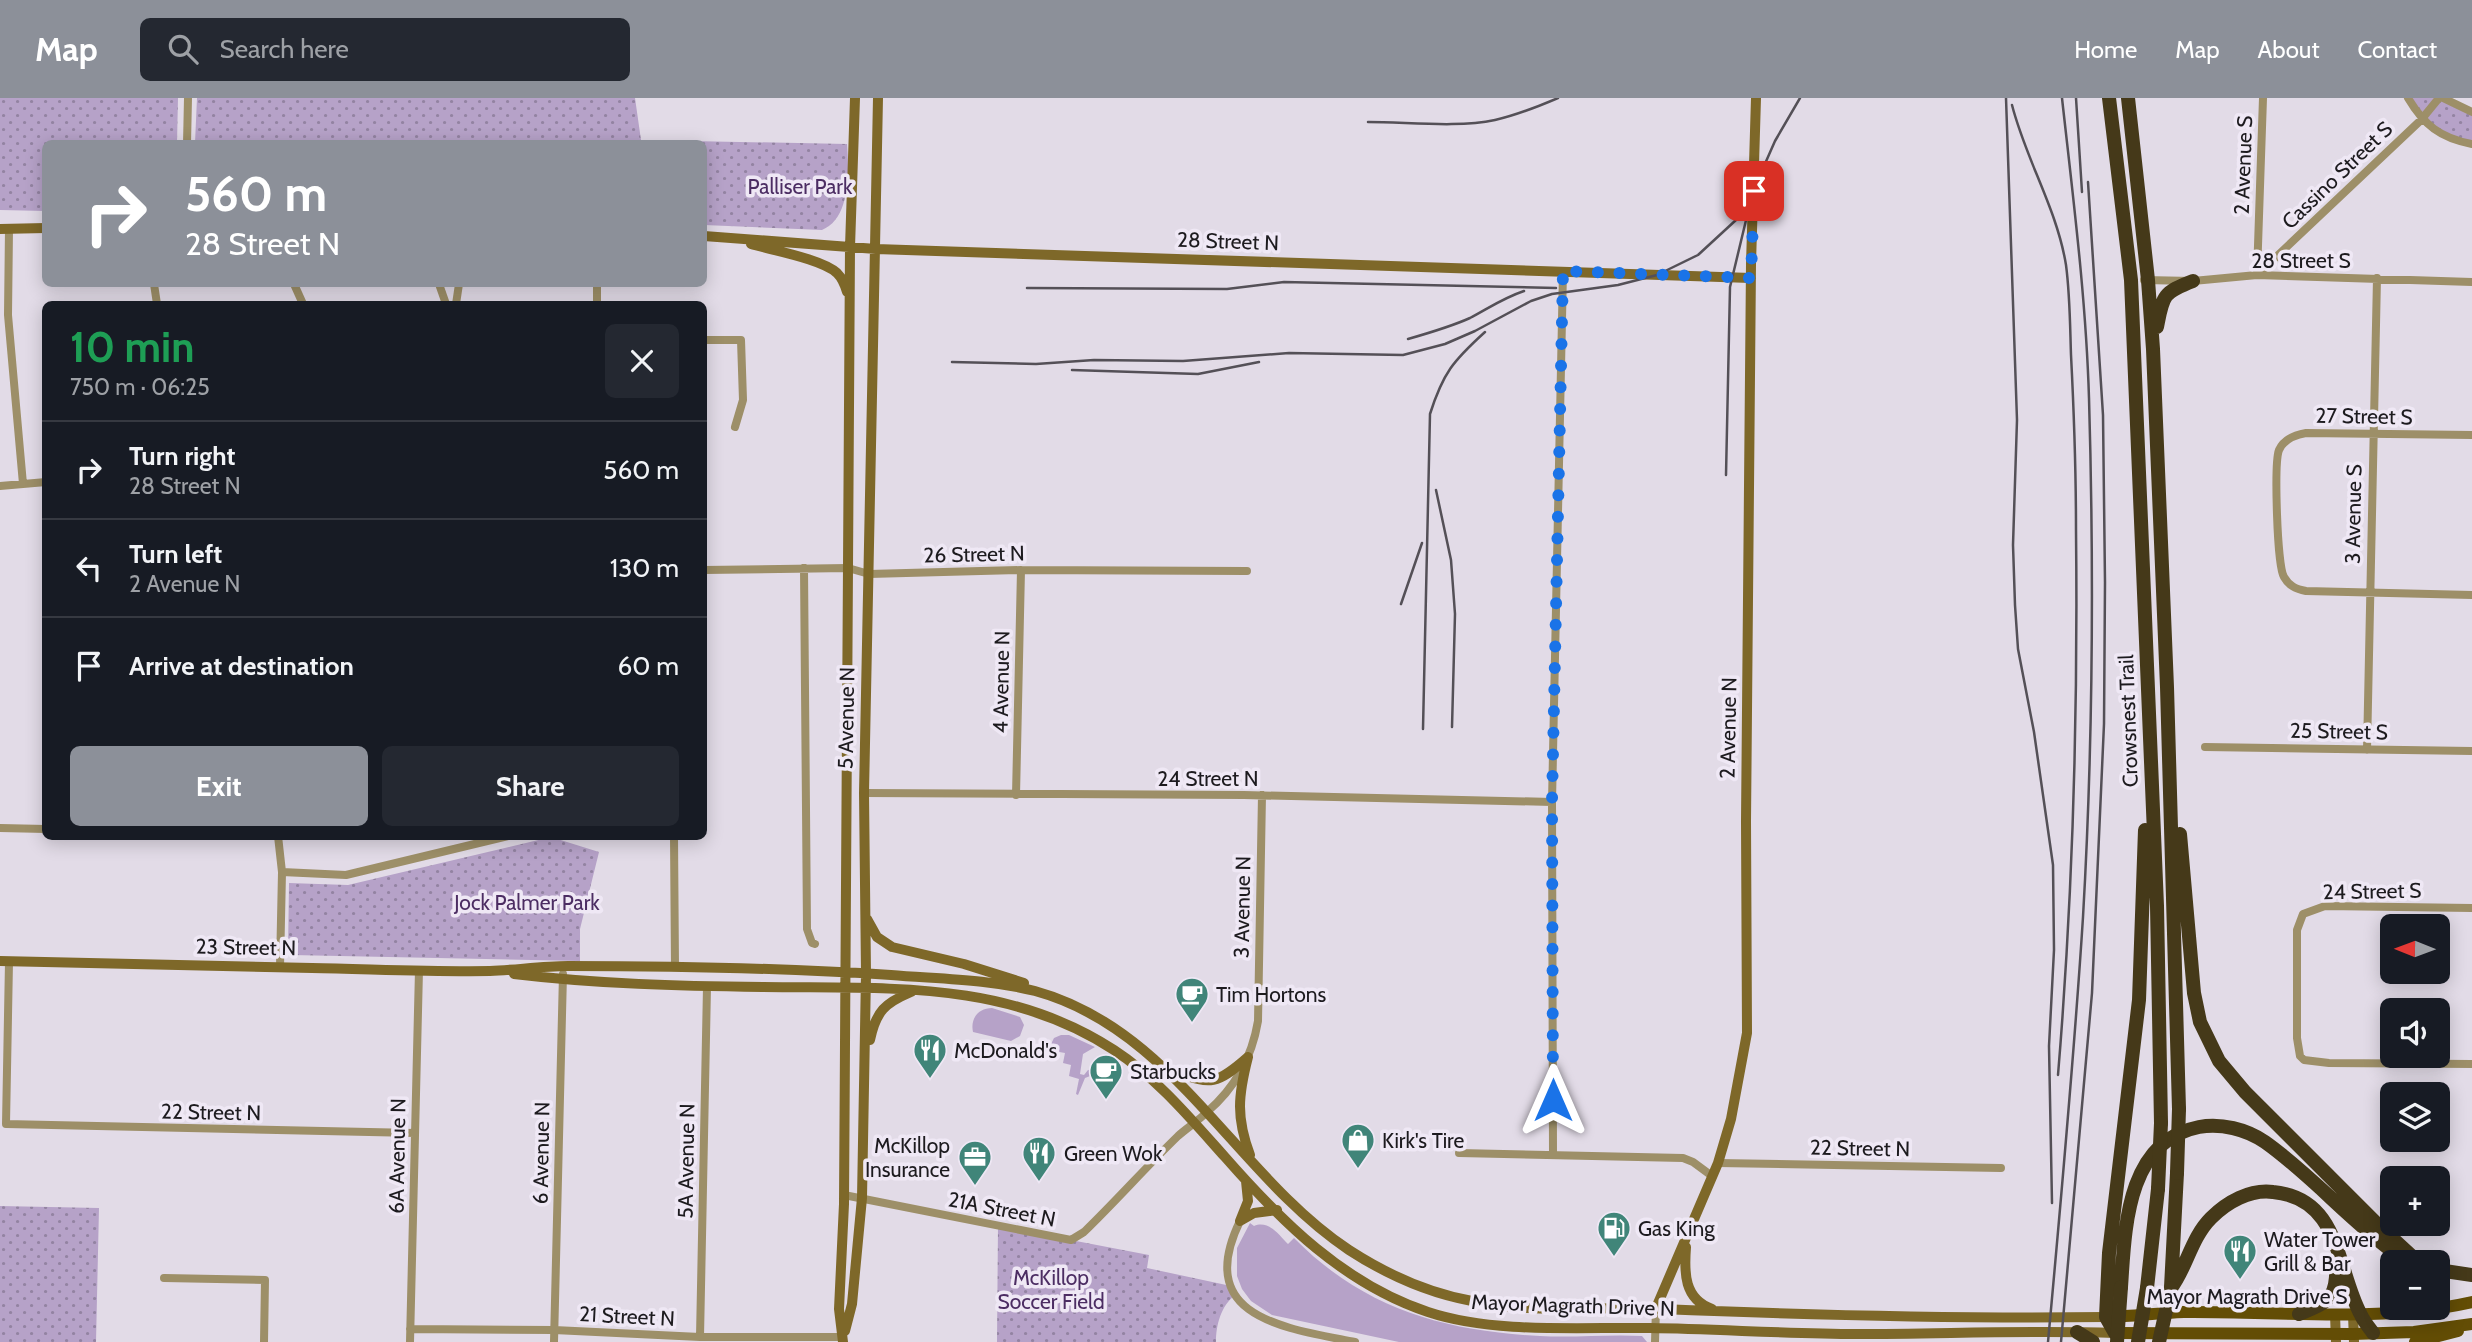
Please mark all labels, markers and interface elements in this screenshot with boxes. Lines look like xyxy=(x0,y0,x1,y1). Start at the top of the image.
search box xyxy=(140,18,630,81)
text: Map xyxy=(35,29,98,69)
icon: search xyxy=(164,30,202,68)
text: Search here xyxy=(220,33,349,65)
text: Home xyxy=(2074,35,2137,64)
text: Map xyxy=(2175,35,2220,64)
text: About xyxy=(2258,35,2320,64)
text: Contact xyxy=(2358,35,2437,64)
street label: 2 Avenue S xyxy=(2229,115,2257,215)
street label: Cassino Street S xyxy=(2277,116,2397,234)
pin xyxy=(1724,161,1784,221)
text: 560 m xyxy=(185,164,327,223)
icon: right xyxy=(70,168,161,259)
icon: arrive xyxy=(1735,172,1773,210)
park label: Palliser Park xyxy=(748,174,853,199)
text: 28 Street N xyxy=(185,224,340,263)
street label: 28 Street N xyxy=(1177,227,1279,255)
street label: 28 Street S xyxy=(2251,248,2351,273)
text: 10 min xyxy=(70,321,194,373)
button: close xyxy=(605,324,679,398)
text: 750 m · 06:25 xyxy=(70,373,210,401)
street label: 27 Street S xyxy=(2315,403,2413,429)
text: Turn right xyxy=(129,440,235,472)
icon: right xyxy=(70,451,108,489)
text: 560 m xyxy=(603,454,679,486)
street label: 3 Avenue S xyxy=(2340,464,2366,564)
text: 28 Street N xyxy=(129,472,241,500)
text: Turn left xyxy=(129,538,222,570)
street label: 26 Street N xyxy=(923,541,1025,567)
icon: left xyxy=(70,549,108,587)
text: 130 m xyxy=(610,552,679,584)
text: 2 Avenue N xyxy=(129,570,241,598)
street label: 4 Avenue N xyxy=(988,630,1014,734)
icon: arrive xyxy=(70,647,108,685)
text: Arrive at destination xyxy=(129,650,354,682)
text: 60 m xyxy=(617,650,679,682)
street label: Crowsnest Trail xyxy=(2113,654,2143,788)
street label: 5 Avenue N xyxy=(833,667,859,769)
street label: 2 Avenue N xyxy=(1715,677,1741,779)
street label: 25 Street S xyxy=(2290,718,2388,744)
button: Exit xyxy=(70,746,368,826)
button: Share xyxy=(382,746,679,826)
street label: 24 Street N xyxy=(1157,766,1259,791)
street label: 3 Avenue N xyxy=(1229,856,1255,958)
street label: 24 Street S xyxy=(2322,878,2422,904)
park label: Jock Palmer Park xyxy=(453,890,600,915)
north arrow xyxy=(2380,914,2450,984)
map controls xyxy=(2380,914,2450,1320)
street label: 23 Street N xyxy=(196,934,296,960)
cafe icon: Tim Hortons xyxy=(1173,975,1211,1024)
place label: Tim Hortons xyxy=(1216,982,1327,1007)
button: sound xyxy=(2380,998,2450,1068)
restaurant icon: McDonald's xyxy=(911,1031,949,1080)
place label: McDonald's xyxy=(954,1038,1058,1063)
cafe icon: Starbucks xyxy=(1087,1052,1125,1101)
place label: Starbucks xyxy=(1130,1059,1216,1084)
position arrow xyxy=(1516,1063,1590,1137)
button: layers xyxy=(2380,1082,2450,1152)
street label: 6A Avenue N xyxy=(383,1098,411,1214)
street label: 22 Street N xyxy=(161,1099,261,1125)
street label: 6 Avenue N xyxy=(528,1101,554,1205)
street label: 5A Avenue N xyxy=(672,1103,700,1219)
shop icon: Kirk's Tire xyxy=(1339,1121,1377,1170)
place label: Kirk's Tire xyxy=(1382,1128,1464,1153)
place label: McKillop Insurance xyxy=(865,1133,950,1182)
restaurant icon: Green Wok xyxy=(1020,1134,1058,1183)
street label: 22 Street N xyxy=(1810,1135,1910,1161)
office icon: McKillop Insurance xyxy=(956,1138,994,1187)
place label: Green Wok xyxy=(1064,1141,1163,1166)
button: + xyxy=(2380,1166,2450,1236)
street label: 21A Street N xyxy=(946,1186,1058,1232)
fuel station icon: Gas King xyxy=(1595,1209,1633,1258)
place label: Gas King xyxy=(1638,1216,1715,1241)
place label: Water Tower Grill & Bar xyxy=(2264,1227,2376,1276)
restaurant icon: Water Tower Grill & Bar xyxy=(2221,1232,2259,1281)
button: − xyxy=(2380,1250,2450,1320)
park label: McKillop Soccer Field xyxy=(997,1265,1105,1314)
street label: Mayor Magrath Drive S xyxy=(2147,1284,2348,1309)
street label: Mayor Magrath Drive N xyxy=(1471,1289,1675,1321)
street label: 21 Street N xyxy=(578,1301,676,1331)

